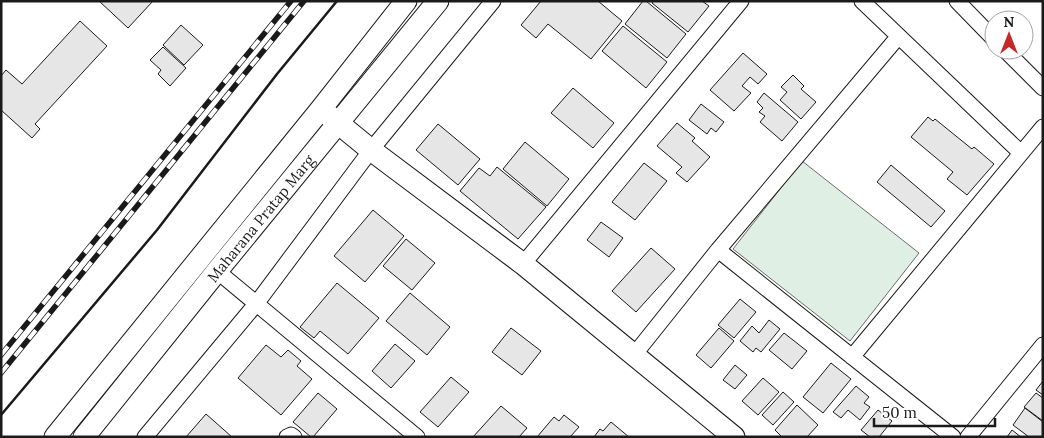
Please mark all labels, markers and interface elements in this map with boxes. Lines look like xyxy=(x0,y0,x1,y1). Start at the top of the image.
north arrow xyxy=(984,10,1034,60)
text: N xyxy=(1004,13,1015,31)
street label: Maharana Pratap Marg xyxy=(203,150,318,286)
scale bar xyxy=(874,396,995,428)
text: 50 m xyxy=(882,403,917,422)

